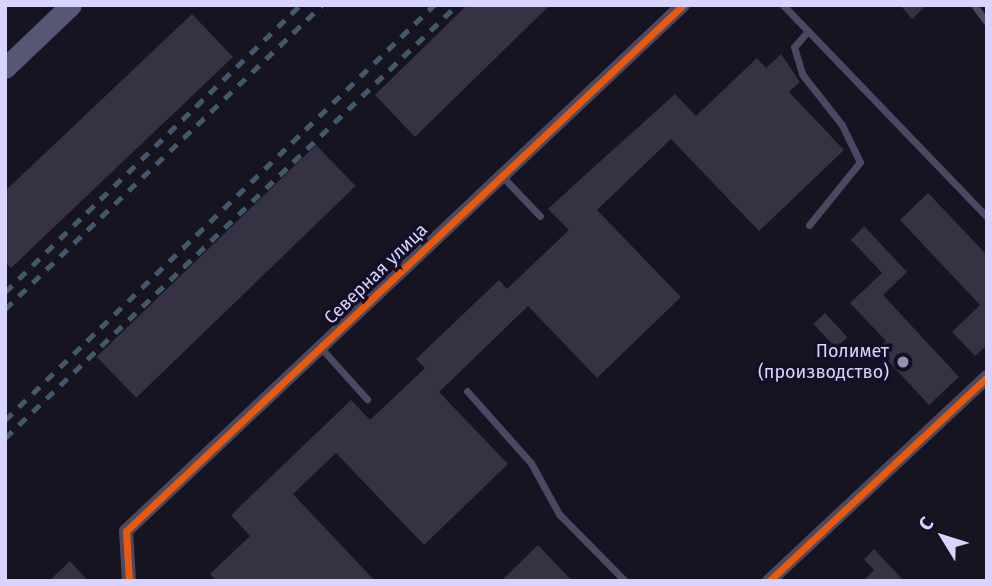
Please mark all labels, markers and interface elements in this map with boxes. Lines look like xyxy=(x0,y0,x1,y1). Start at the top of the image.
street label: Северная улица xyxy=(320,219,432,329)
place label: Полимет (производство) xyxy=(758,341,889,384)
marker: Полимет (производство) xyxy=(895,354,911,370)
north arrow xyxy=(908,502,978,572)
text: С xyxy=(914,512,938,535)

